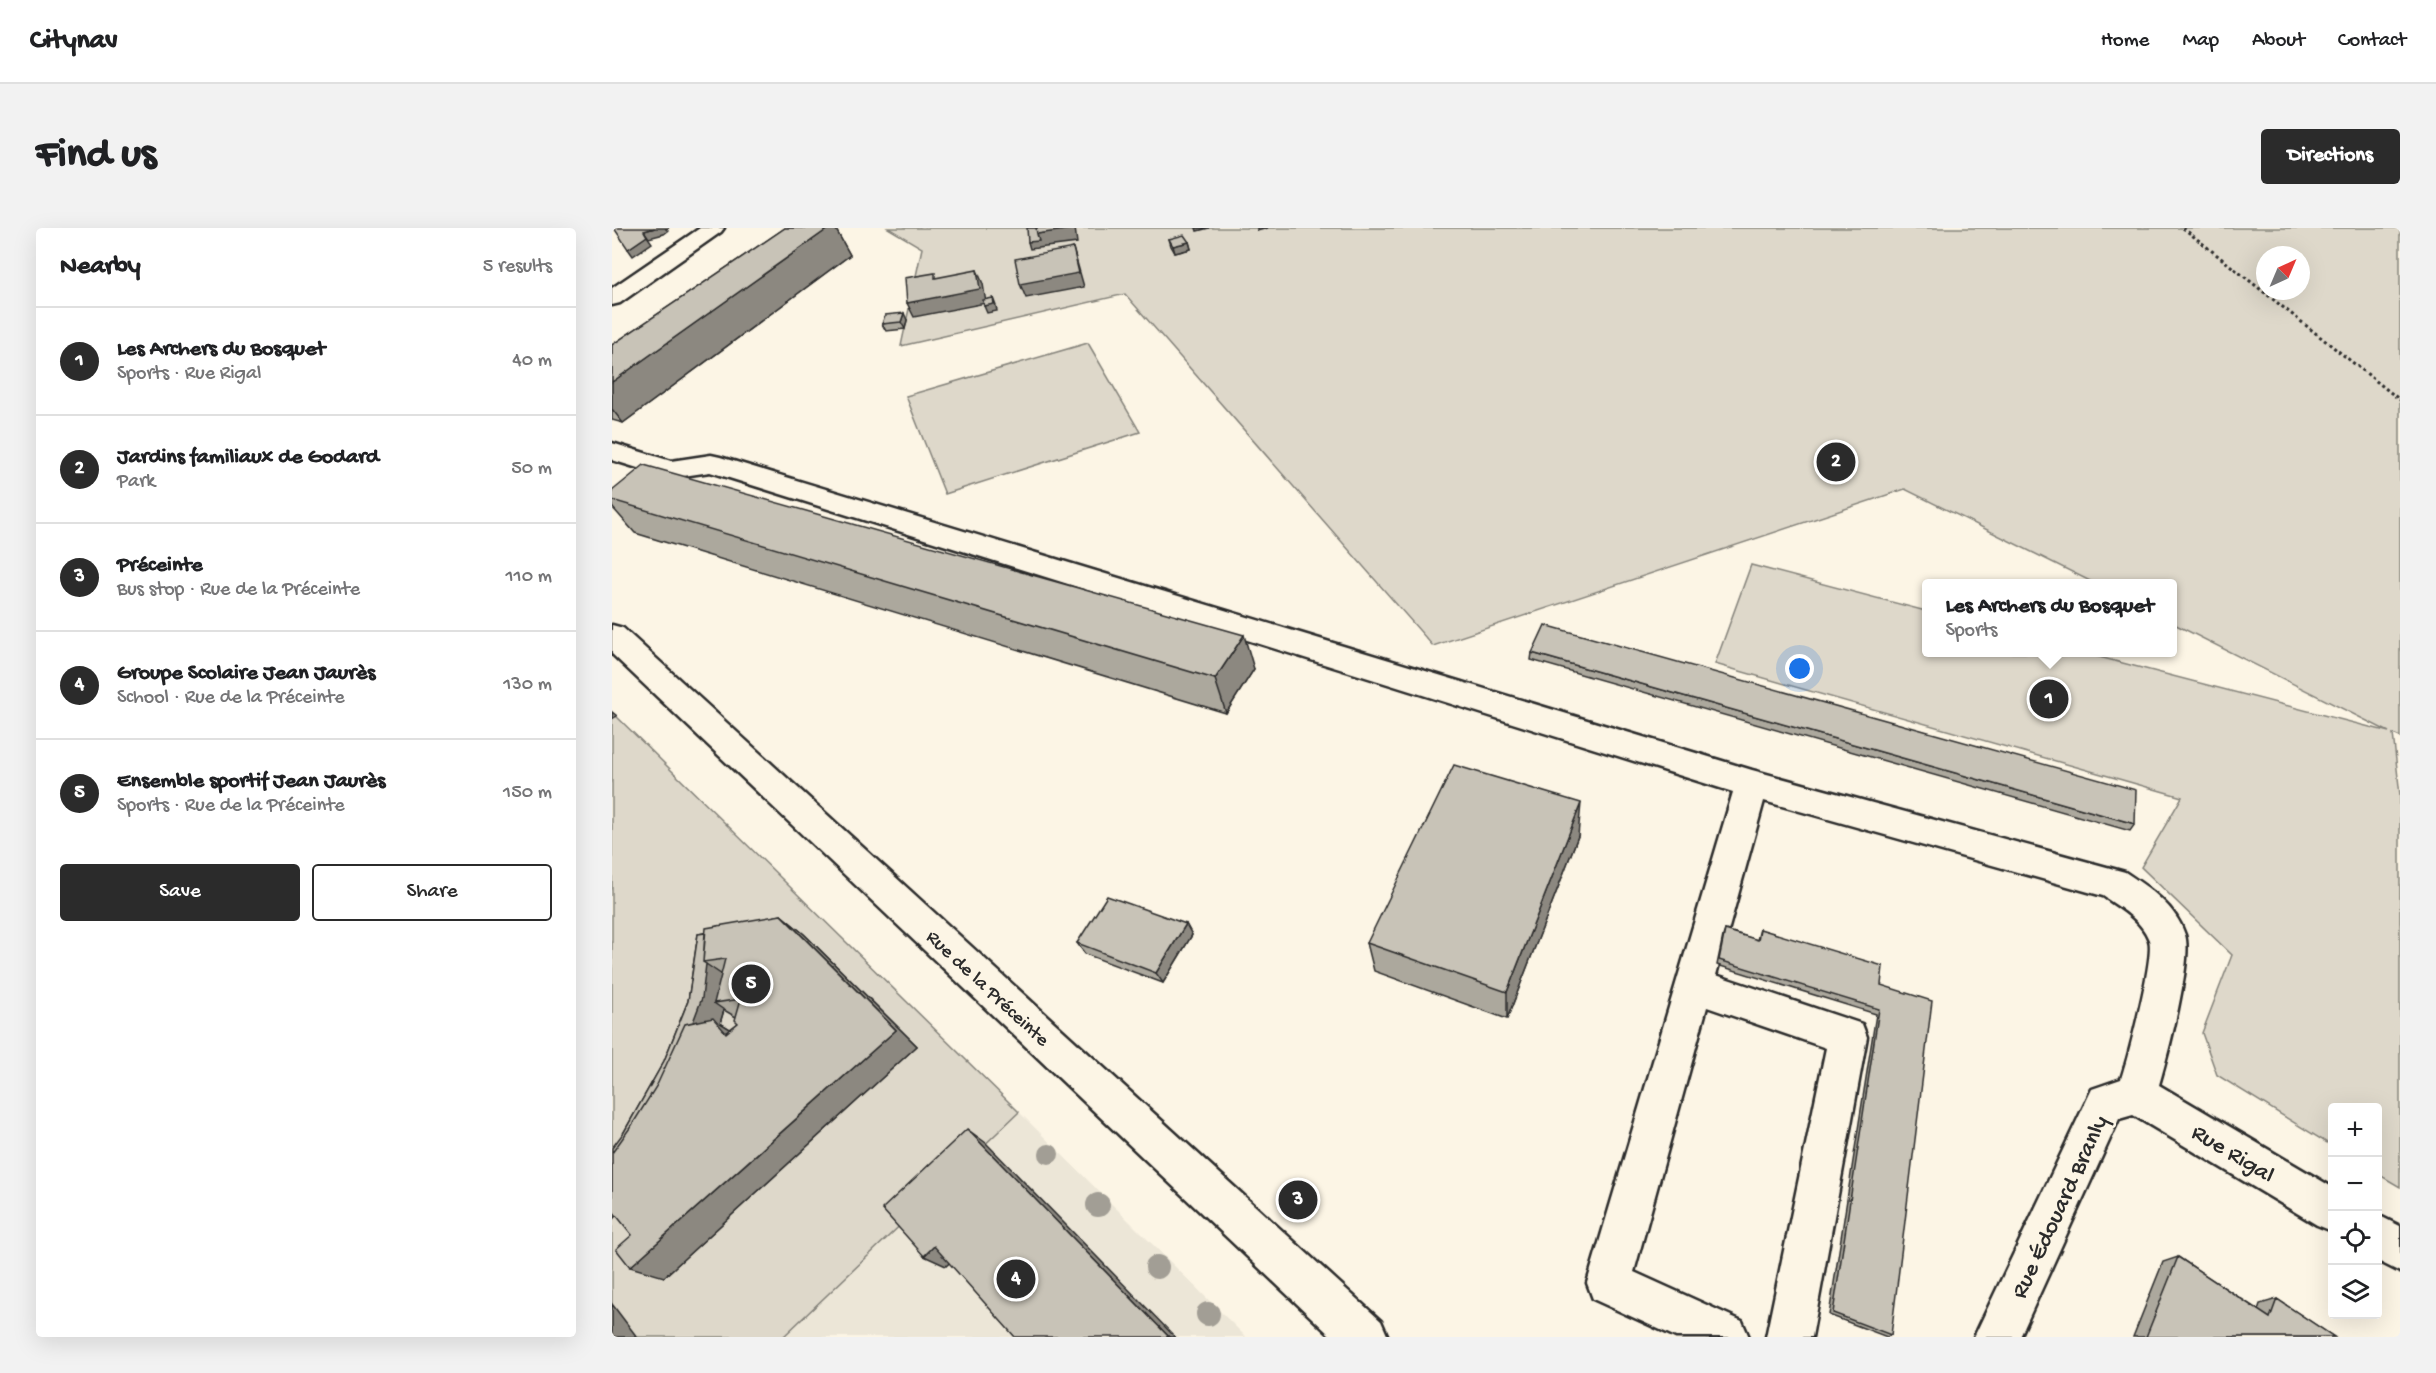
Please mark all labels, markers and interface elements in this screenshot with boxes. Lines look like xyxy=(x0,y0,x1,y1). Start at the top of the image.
text: Citynav xyxy=(30,25,118,58)
text: Home xyxy=(2101,29,2149,54)
text: Map xyxy=(2182,29,2219,54)
text: About xyxy=(2252,29,2305,54)
text: Contact xyxy=(2338,29,2406,54)
button: Directions xyxy=(2261,129,2400,184)
text: Find us xyxy=(36,132,156,181)
north arrow xyxy=(2256,246,2310,300)
text: Nearby xyxy=(60,252,141,283)
text: 5 results xyxy=(483,256,552,279)
text: Les Archers du Bosquet xyxy=(117,337,325,363)
text: 1 xyxy=(75,350,84,373)
text: 40 m xyxy=(512,350,552,373)
text: Sports · Rue Rigal xyxy=(117,363,261,386)
pin: 2 xyxy=(1816,440,1856,484)
text: Jardins familiaux de Godard xyxy=(117,445,379,471)
text: 2 xyxy=(75,458,84,481)
text: 50 m xyxy=(511,458,552,481)
text: Park xyxy=(117,471,155,494)
text: Préceinte xyxy=(117,553,203,579)
text: 3 xyxy=(74,566,85,589)
text: 110 m xyxy=(506,566,552,589)
text: Bus stop · Rue de la Préceinte xyxy=(117,579,360,602)
popup xyxy=(1922,579,2177,657)
text: Les Archers du Bosquet xyxy=(1945,594,2154,620)
text: Sports xyxy=(1945,620,1997,643)
your location xyxy=(1785,654,1814,683)
text: Groupe Scolaire Jean Jaurès xyxy=(117,661,375,687)
text: 4 xyxy=(75,674,84,697)
text: 130 m xyxy=(503,674,552,697)
pin: 1 xyxy=(2030,676,2068,722)
text: School · Rue de la Préceinte xyxy=(117,687,345,710)
text: Ensemble sportif Jean Jaurès xyxy=(117,769,385,795)
text: 5 xyxy=(74,782,85,805)
text: 150 m xyxy=(503,782,552,805)
text: Sports · Rue de la Préceinte xyxy=(117,795,345,818)
button: Save xyxy=(60,864,300,921)
button: Share xyxy=(312,864,552,921)
street label: Rue de la Préceinte xyxy=(920,927,1053,1053)
pin: 5 xyxy=(732,962,770,1006)
map controls xyxy=(2328,1103,2382,1319)
button: + xyxy=(2328,1103,2382,1157)
street label: Rue Édouard Branly xyxy=(2006,1111,2116,1304)
street label: Rue Rigal xyxy=(2185,1119,2279,1191)
button: − xyxy=(2328,1157,2382,1211)
pin: 3 xyxy=(1278,1178,1318,1222)
button: locate xyxy=(2328,1211,2382,1265)
pin: 4 xyxy=(996,1256,1036,1302)
button: layers xyxy=(2328,1265,2382,1319)

